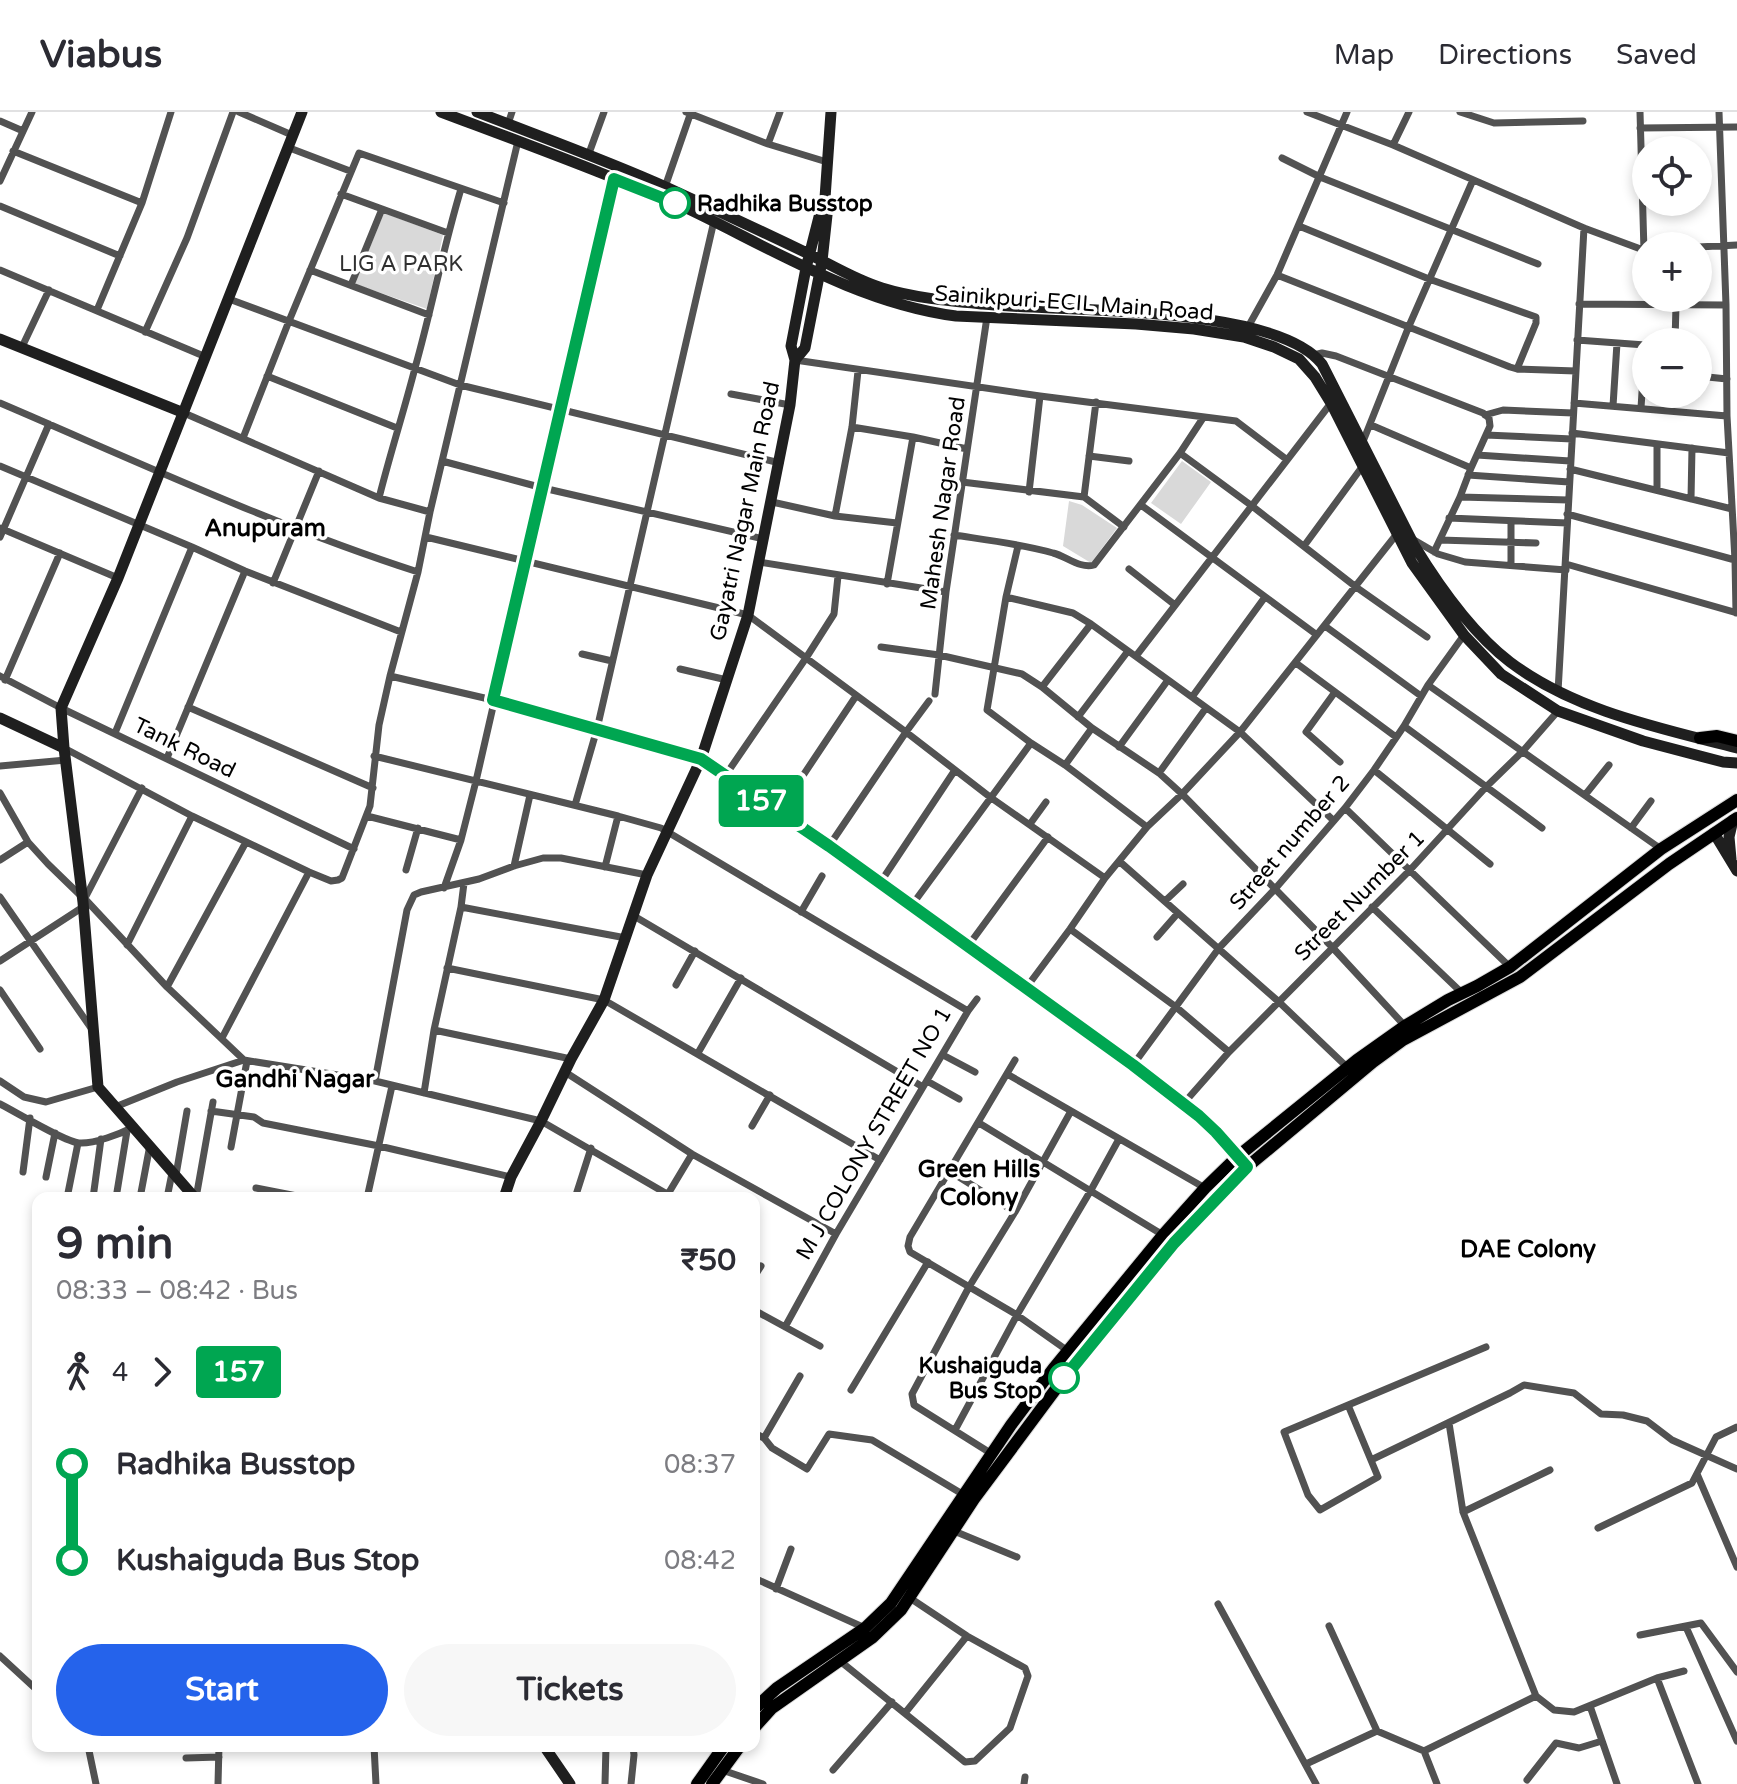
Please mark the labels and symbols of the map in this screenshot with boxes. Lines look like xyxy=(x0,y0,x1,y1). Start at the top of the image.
marker: Radhika Busstop xyxy=(660,188,690,218)
place label: Radhika Busstop xyxy=(697,191,873,217)
park label: LIG A PARK xyxy=(339,251,463,277)
street label: Sainikpuri-ECIL Main Road xyxy=(933,280,1214,326)
street label: Gayatri Nagar Main Road xyxy=(705,379,785,643)
street label: Mahesh Nagar Road xyxy=(915,395,971,611)
district label: Anupuram xyxy=(204,514,326,543)
street label: Tank Road xyxy=(129,712,240,784)
street label: Street number 2 xyxy=(1224,770,1355,915)
line badge: 157 xyxy=(715,775,807,827)
street label: Street Number 1 xyxy=(1289,825,1430,966)
street label: M J COLONY STREET NO 1 xyxy=(791,1002,957,1265)
district label: Gandhi Nagar xyxy=(216,1065,375,1094)
district label: Green Hills Colony xyxy=(918,1155,1040,1212)
district label: DAE Colony xyxy=(1460,1235,1596,1264)
place label: Kushaiguda Bus Stop xyxy=(919,1353,1042,1404)
marker: Kushaiguda Bus Stop xyxy=(1049,1363,1079,1393)

